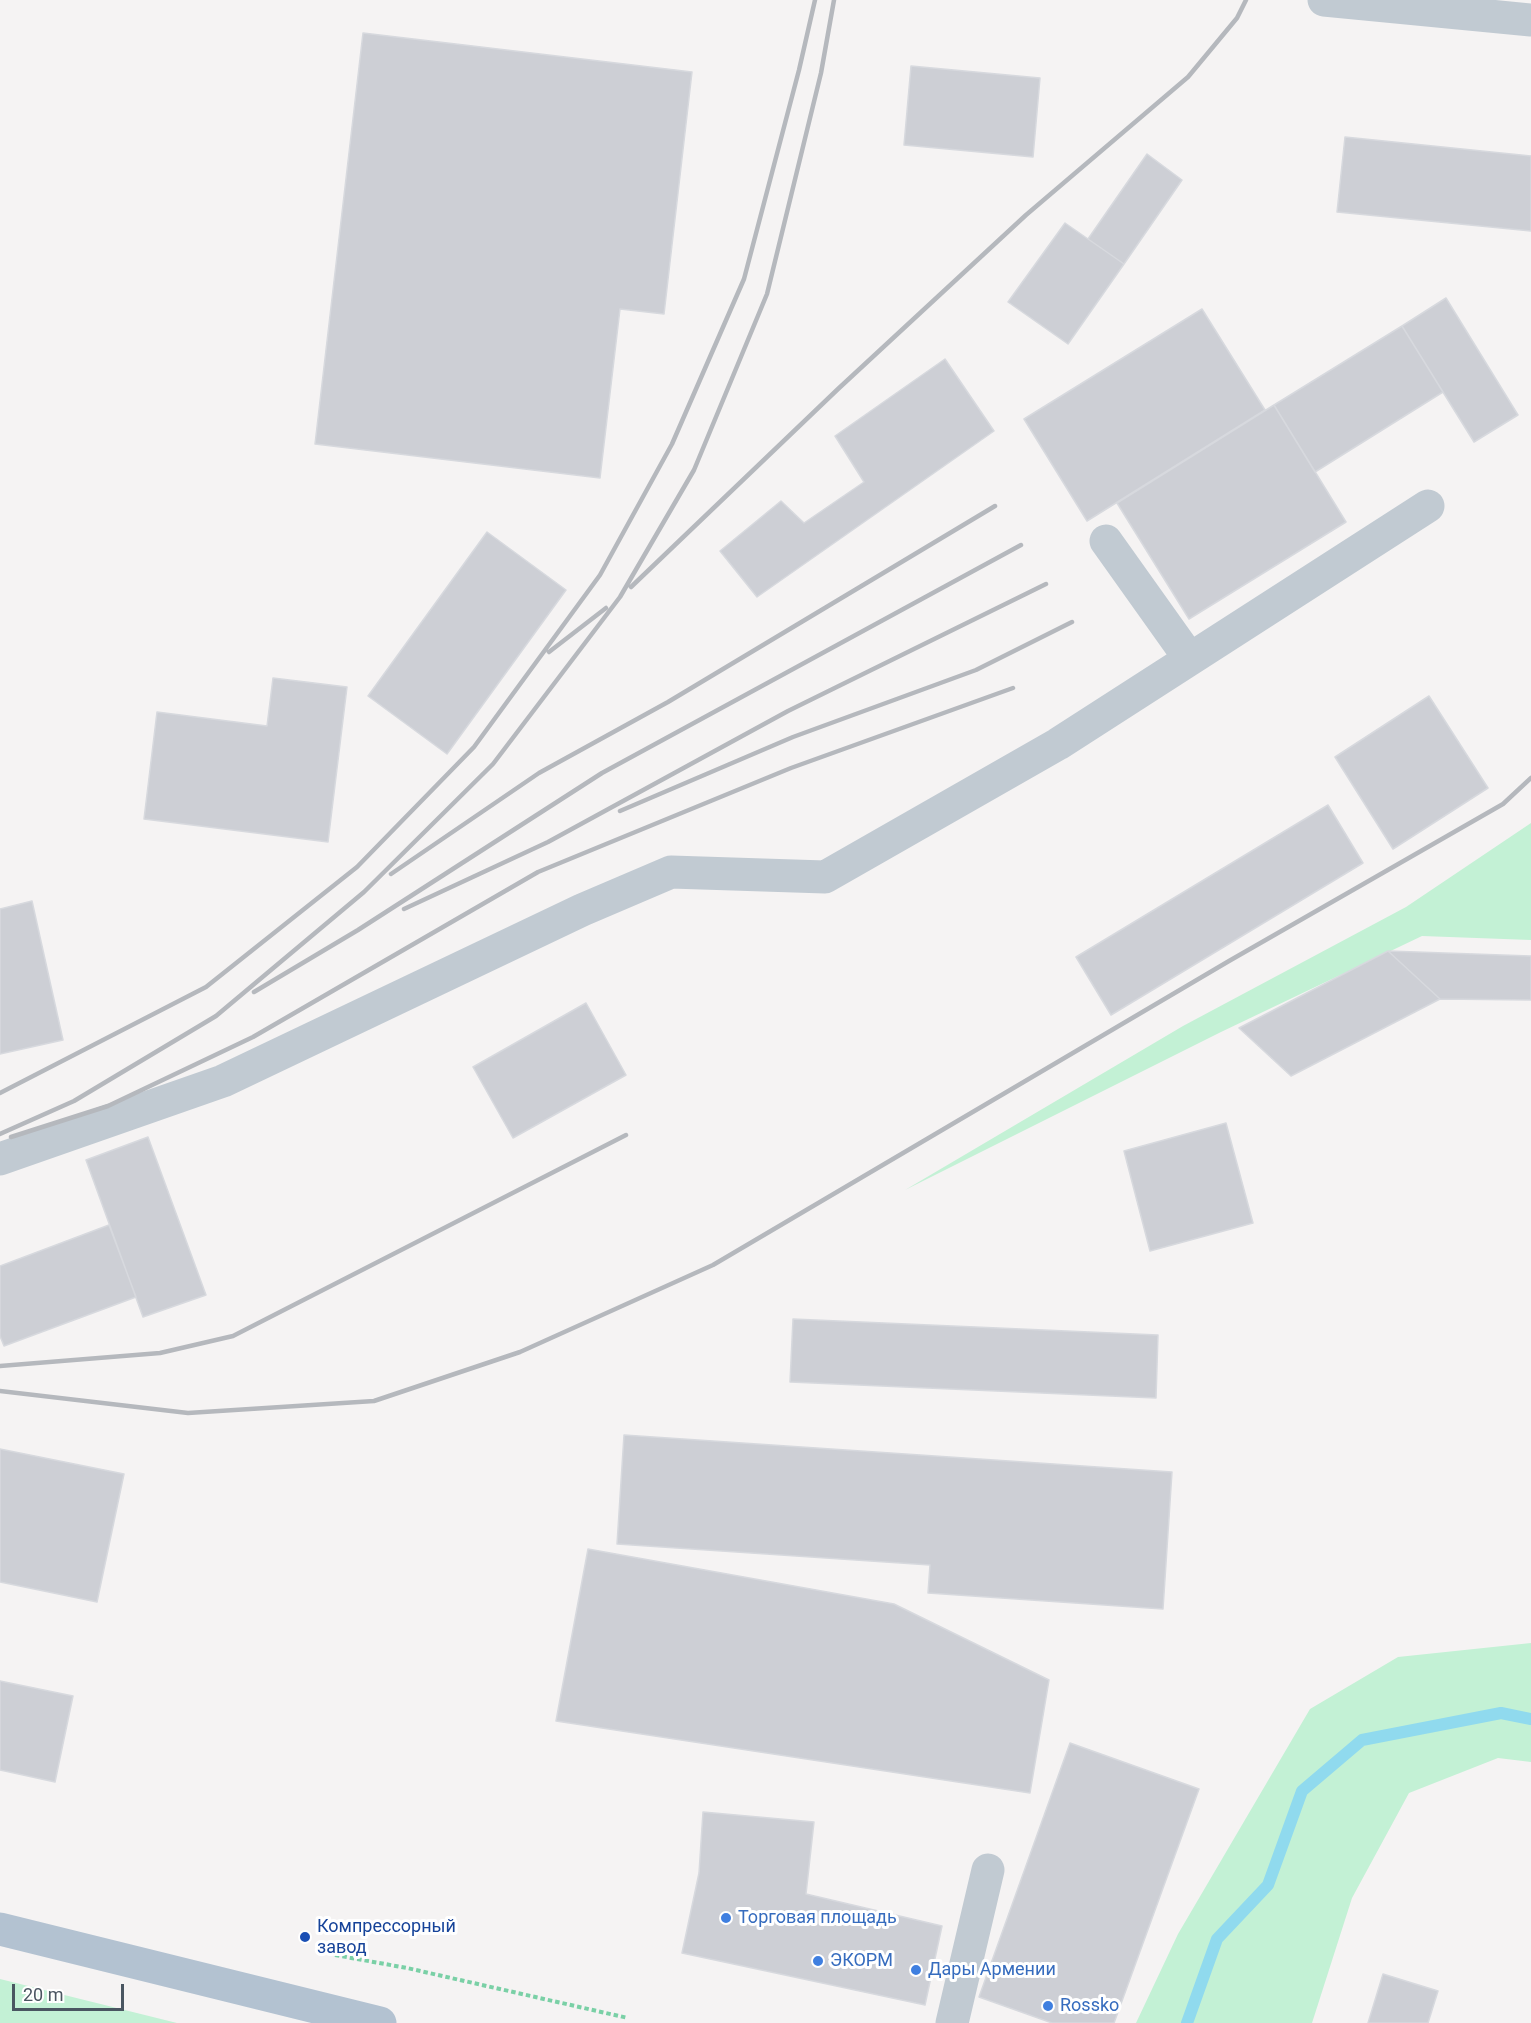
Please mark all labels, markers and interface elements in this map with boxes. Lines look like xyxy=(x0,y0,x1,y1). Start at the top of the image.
place label: Торговая площадь xyxy=(738,1907,897,1929)
marker: Торговая площадь xyxy=(719,1911,733,1925)
place label: Компрессорный завод xyxy=(317,1916,456,1958)
marker: Компрессорный завод xyxy=(298,1930,312,1944)
place label: ЭКОРМ xyxy=(830,1950,893,1972)
marker: ЭКОРМ xyxy=(811,1954,825,1968)
place label: Дары Армении xyxy=(928,1959,1056,1981)
marker: Дары Армении xyxy=(909,1963,923,1977)
scale bar xyxy=(15,1972,128,2010)
text: 20 m xyxy=(23,1984,63,2005)
place label: Rossko xyxy=(1060,1995,1119,2017)
marker: Rossko xyxy=(1041,1999,1055,2013)

